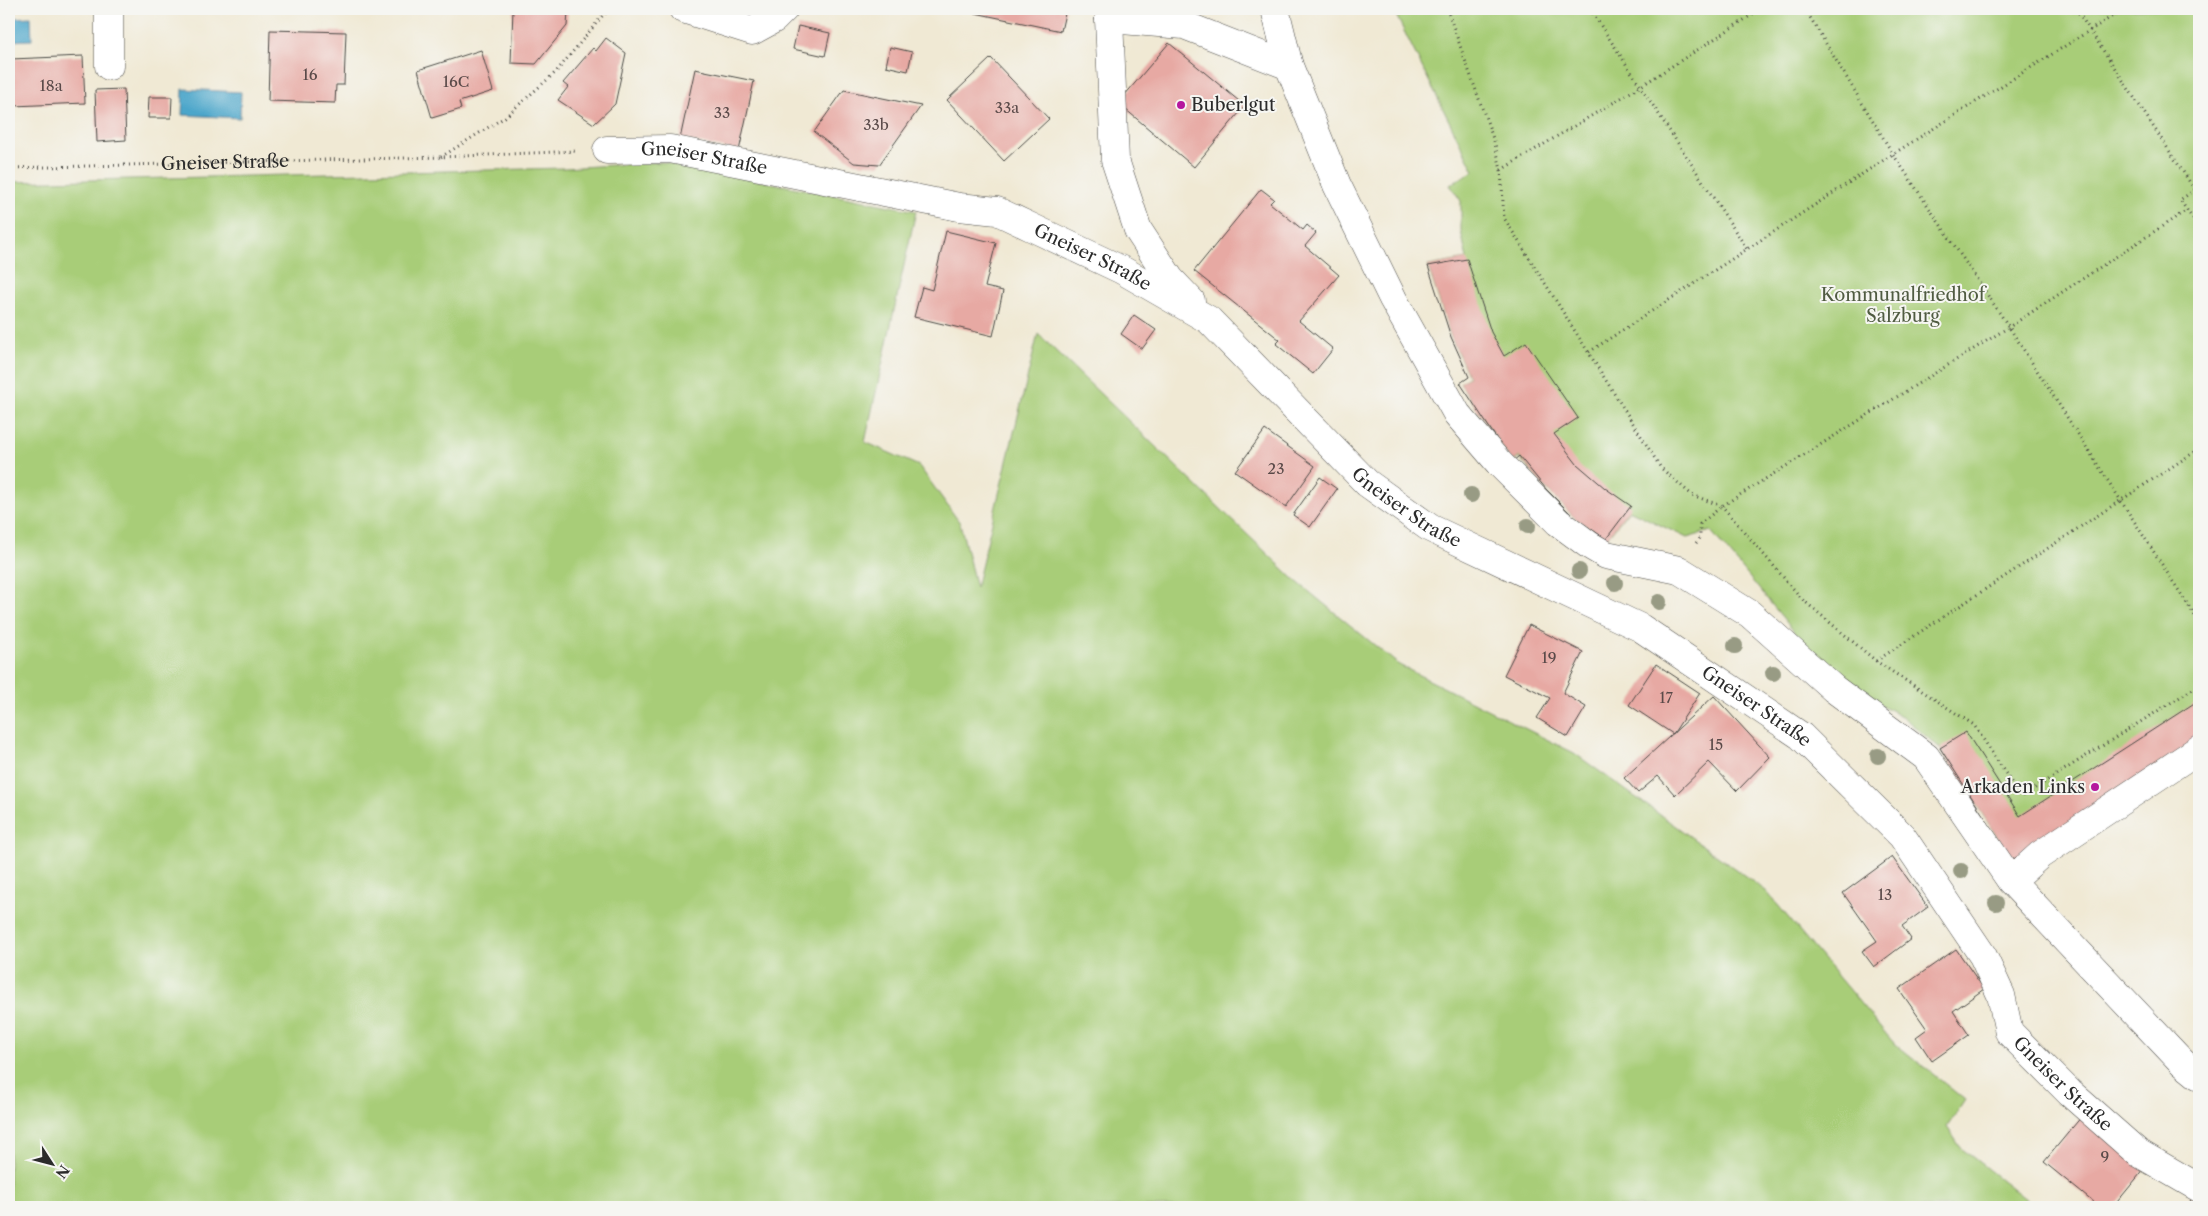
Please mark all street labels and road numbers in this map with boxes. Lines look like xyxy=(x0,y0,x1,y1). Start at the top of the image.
street label: Gneiser Straße xyxy=(641,138,769,179)
street label: Gneiser Straße xyxy=(161,150,289,175)
street label: Gneiser Straße xyxy=(1030,219,1155,295)
street label: Gneiser Straße xyxy=(1347,463,1465,552)
street label: Gneiser Straße xyxy=(1697,661,1816,751)
street label: Gneiser Straße xyxy=(2009,1032,2117,1136)

